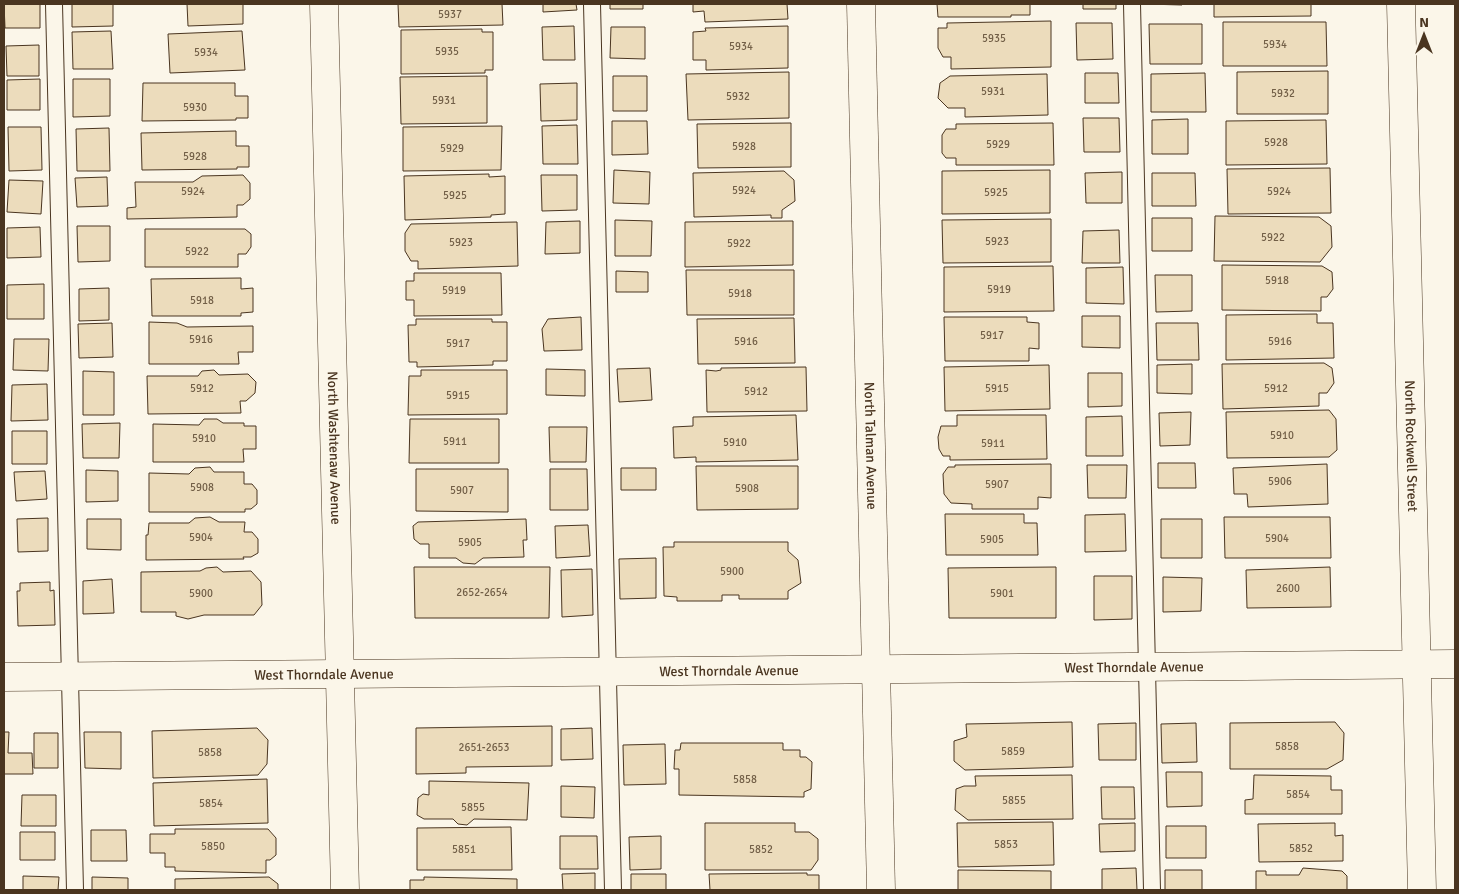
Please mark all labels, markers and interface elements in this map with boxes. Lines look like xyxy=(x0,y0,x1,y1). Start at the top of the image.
house number: 5937 xyxy=(438,8,462,21)
north arrow xyxy=(1399,10,1449,60)
text: N xyxy=(1419,14,1429,31)
house number: 5935 xyxy=(982,32,1006,45)
house number: 5934 xyxy=(1263,38,1287,51)
house number: 5934 xyxy=(729,40,753,53)
house number: 5935 xyxy=(435,45,459,58)
house number: 5934 xyxy=(194,46,218,59)
house number: 5931 xyxy=(981,85,1005,98)
house number: 5932 xyxy=(1271,87,1295,100)
house number: 5932 xyxy=(726,90,750,103)
house number: 5931 xyxy=(432,94,456,107)
house number: 5930 xyxy=(183,101,207,114)
house number: 5928 xyxy=(1264,136,1288,149)
house number: 5929 xyxy=(986,138,1010,151)
house number: 5928 xyxy=(732,140,756,153)
house number: 5929 xyxy=(440,142,464,155)
house number: 5928 xyxy=(183,150,207,163)
house number: 5924 xyxy=(732,184,756,197)
house number: 5924 xyxy=(181,185,205,198)
house number: 5924 xyxy=(1267,185,1291,198)
house number: 5925 xyxy=(984,186,1008,199)
house number: 5925 xyxy=(443,189,467,202)
house number: 5922 xyxy=(1261,231,1285,244)
house number: 5923 xyxy=(985,235,1009,248)
house number: 5923 xyxy=(449,236,473,249)
house number: 5922 xyxy=(727,237,751,250)
house number: 5922 xyxy=(185,245,209,258)
house number: 5918 xyxy=(1265,274,1289,287)
house number: 5919 xyxy=(987,283,1011,296)
house number: 5919 xyxy=(442,284,466,297)
house number: 5918 xyxy=(728,287,752,300)
house number: 5918 xyxy=(190,294,214,307)
house number: 5917 xyxy=(980,329,1004,342)
house number: 5916 xyxy=(189,333,213,346)
house number: 5916 xyxy=(734,335,758,348)
house number: 5916 xyxy=(1268,335,1292,348)
house number: 5917 xyxy=(446,337,470,350)
street label: North Washtenaw Avenue xyxy=(324,371,345,525)
street label: North Rockwell Street xyxy=(1401,380,1422,512)
house number: 5912 xyxy=(190,382,214,395)
street label: North Talman Avenue xyxy=(861,382,881,510)
house number: 5915 xyxy=(985,382,1009,395)
house number: 5912 xyxy=(1264,382,1288,395)
house number: 5912 xyxy=(744,385,768,398)
house number: 5915 xyxy=(446,389,470,402)
house number: 5910 xyxy=(1270,429,1294,442)
house number: 5910 xyxy=(192,432,216,445)
house number: 5911 xyxy=(443,435,467,448)
house number: 5910 xyxy=(723,436,747,449)
house number: 5911 xyxy=(981,437,1005,450)
house number: 5906 xyxy=(1268,475,1292,488)
house number: 5907 xyxy=(985,478,1009,491)
house number: 5908 xyxy=(190,481,214,494)
house number: 5908 xyxy=(735,482,759,495)
house number: 5907 xyxy=(450,484,474,497)
house number: 5904 xyxy=(189,531,213,544)
house number: 5904 xyxy=(1265,532,1289,545)
house number: 5905 xyxy=(980,533,1004,546)
house number: 5905 xyxy=(458,536,482,549)
house number: 5900 xyxy=(720,565,744,578)
house number: 2600 xyxy=(1276,582,1300,595)
house number: 2652-2654 xyxy=(456,586,508,599)
house number: 5900 xyxy=(189,587,213,600)
house number: 5901 xyxy=(990,587,1014,600)
street label: West Thorndale Avenue xyxy=(1064,658,1204,676)
street label: West Thorndale Avenue xyxy=(659,661,799,680)
street label: West Thorndale Avenue xyxy=(254,665,394,683)
house number: 5858 xyxy=(1275,740,1299,753)
house number: 2651-2653 xyxy=(459,741,510,754)
house number: 5859 xyxy=(1001,745,1025,758)
house number: 5858 xyxy=(198,746,222,759)
house number: 5858 xyxy=(733,773,757,786)
house number: 5854 xyxy=(1286,788,1310,801)
house number: 5855 xyxy=(1002,794,1026,807)
house number: 5854 xyxy=(199,797,223,810)
house number: 5855 xyxy=(461,801,485,814)
house number: 5853 xyxy=(994,838,1018,851)
house number: 5850 xyxy=(201,840,225,853)
house number: 5852 xyxy=(1289,842,1313,855)
house number: 5851 xyxy=(452,843,476,856)
house number: 5852 xyxy=(749,843,773,856)

